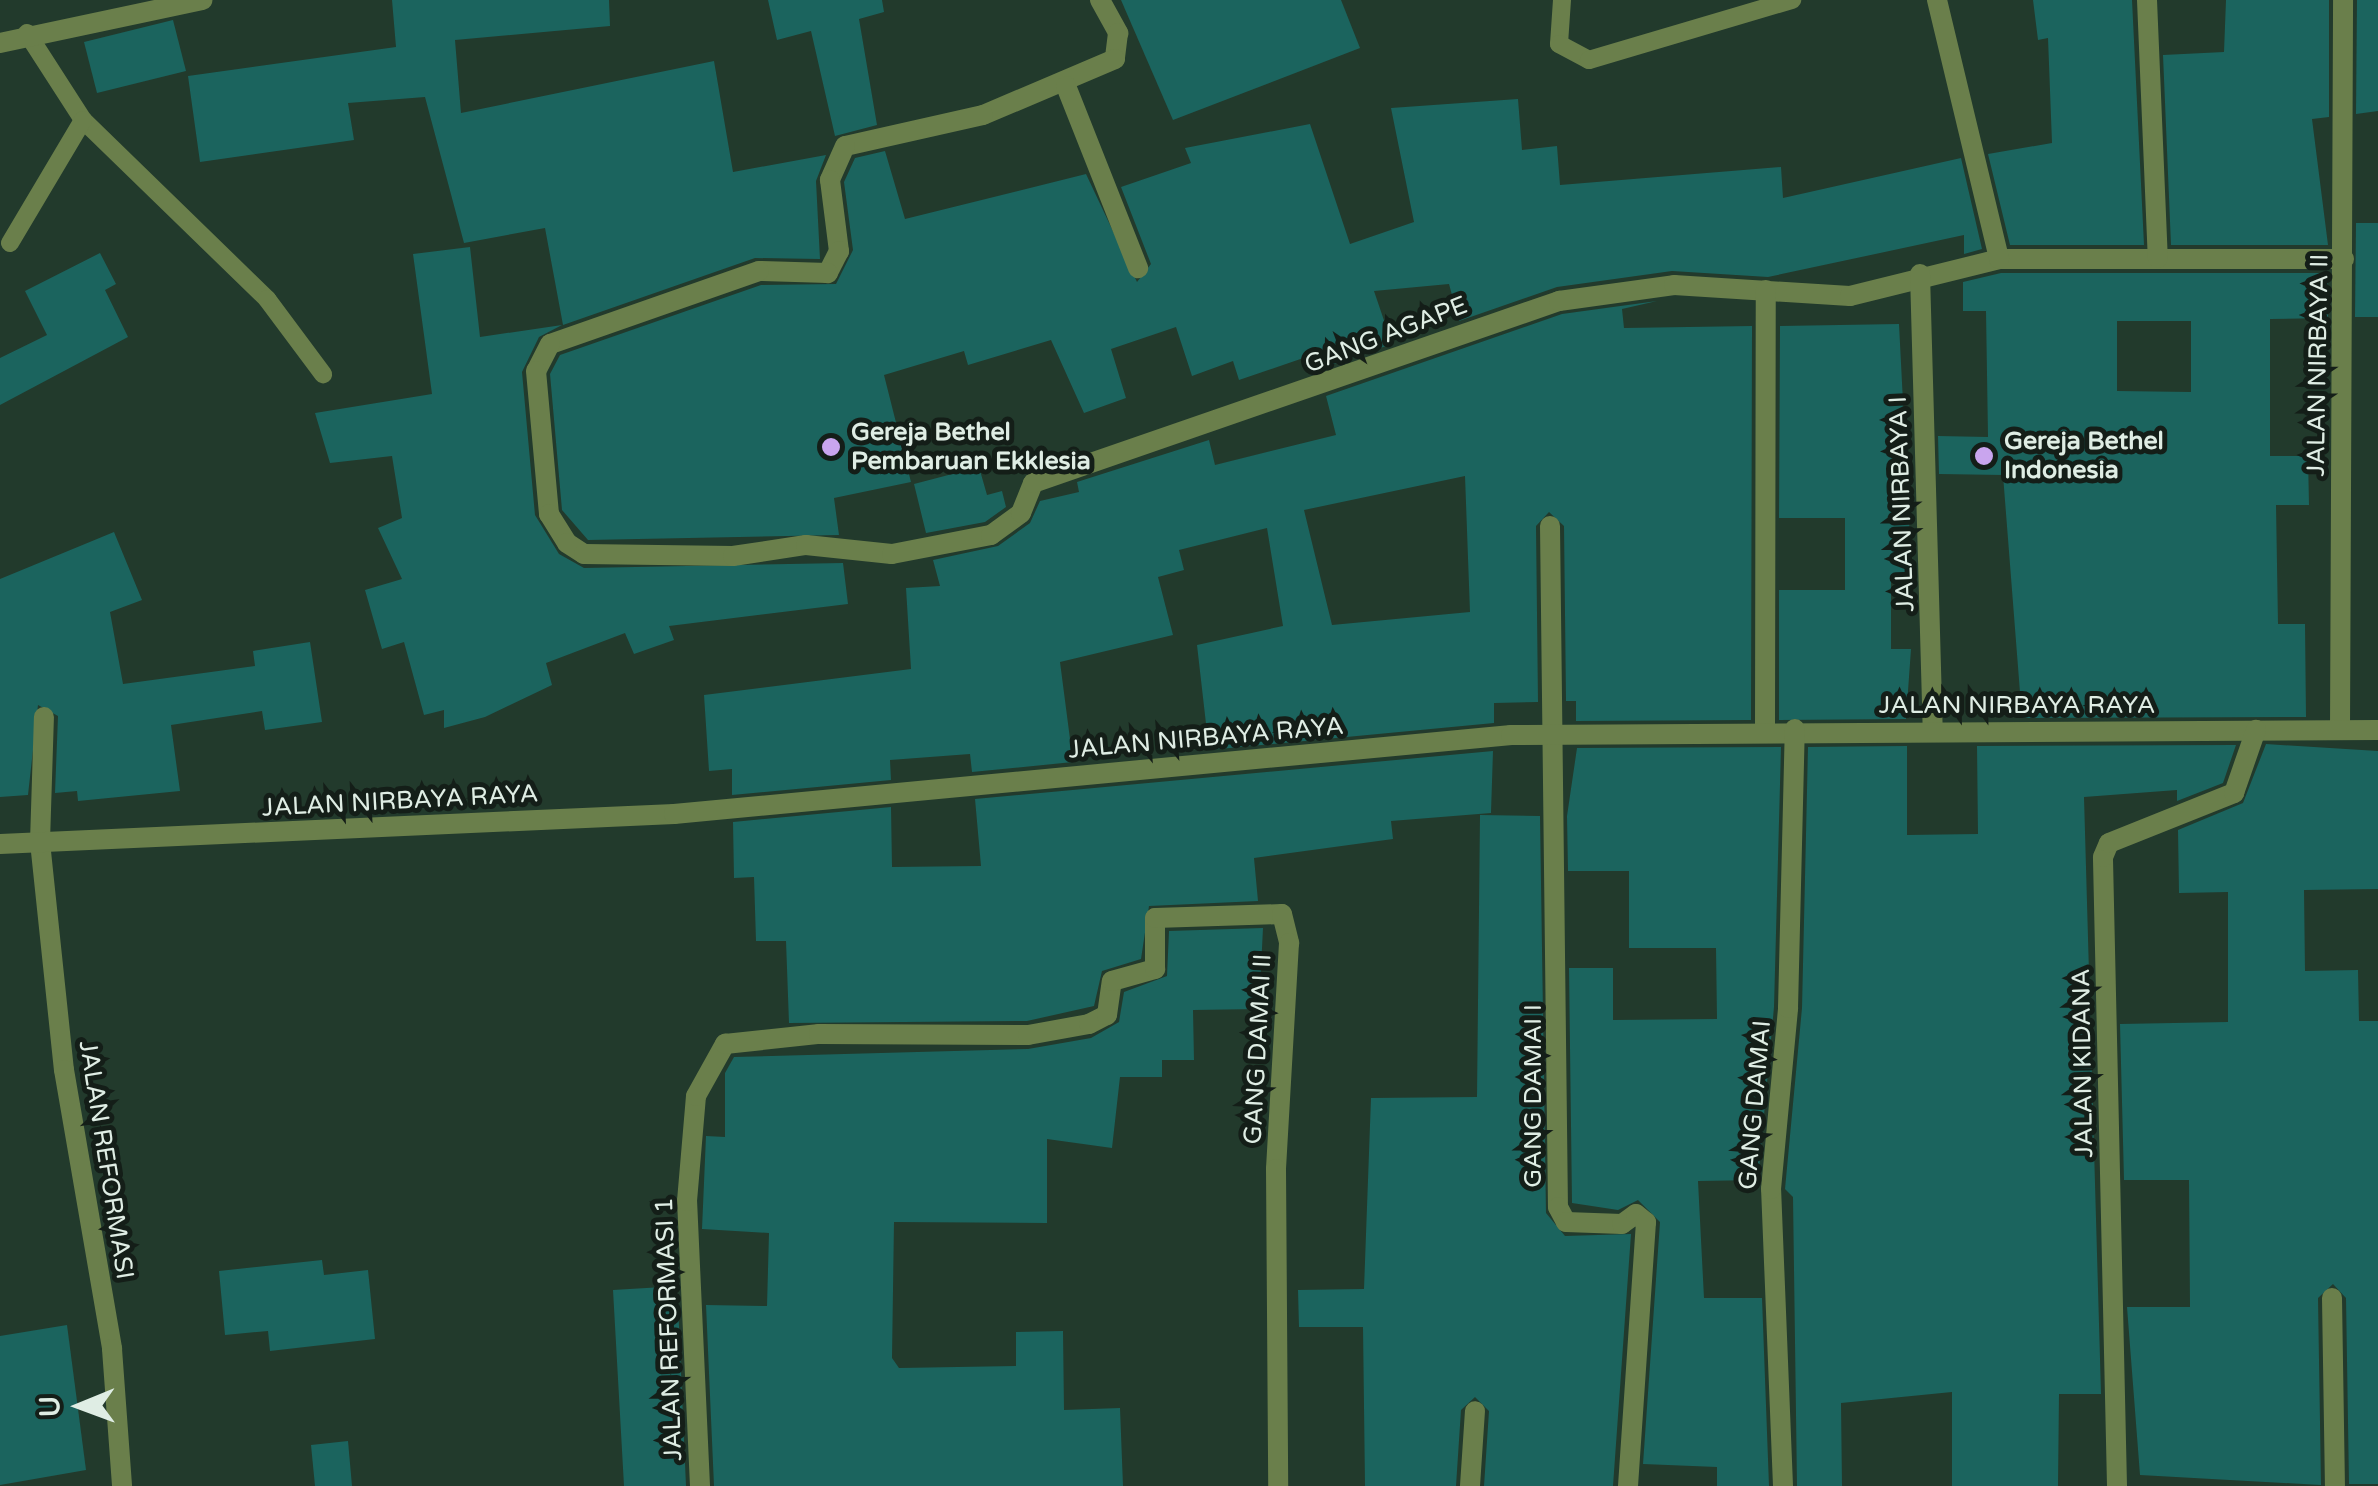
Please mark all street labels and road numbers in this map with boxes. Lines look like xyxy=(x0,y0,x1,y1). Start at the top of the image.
street label: JALAN NIRBAYA II xyxy=(2301,253,2335,477)
street label: GANG AGAPE xyxy=(1300,290,1472,380)
street label: JALAN NIRBAYA I xyxy=(1883,396,1921,612)
street label: JALAN NIRBAYA RAYA xyxy=(1879,690,2155,720)
street label: JALAN NIRBAYA RAYA xyxy=(1067,711,1345,765)
street label: JALAN NIRBAYA RAYA xyxy=(261,779,539,823)
street label: GANG DAMAI II xyxy=(1238,953,1278,1145)
street label: JALAN KIDANA xyxy=(2066,968,2100,1158)
street label: GANG DAMAI I xyxy=(1518,1004,1548,1188)
street label: GANG DAMAI xyxy=(1733,1019,1777,1191)
street label: JALAN REFORMASI xyxy=(72,1038,140,1282)
street label: JALAN REFORMASI 1 xyxy=(649,1197,689,1461)

